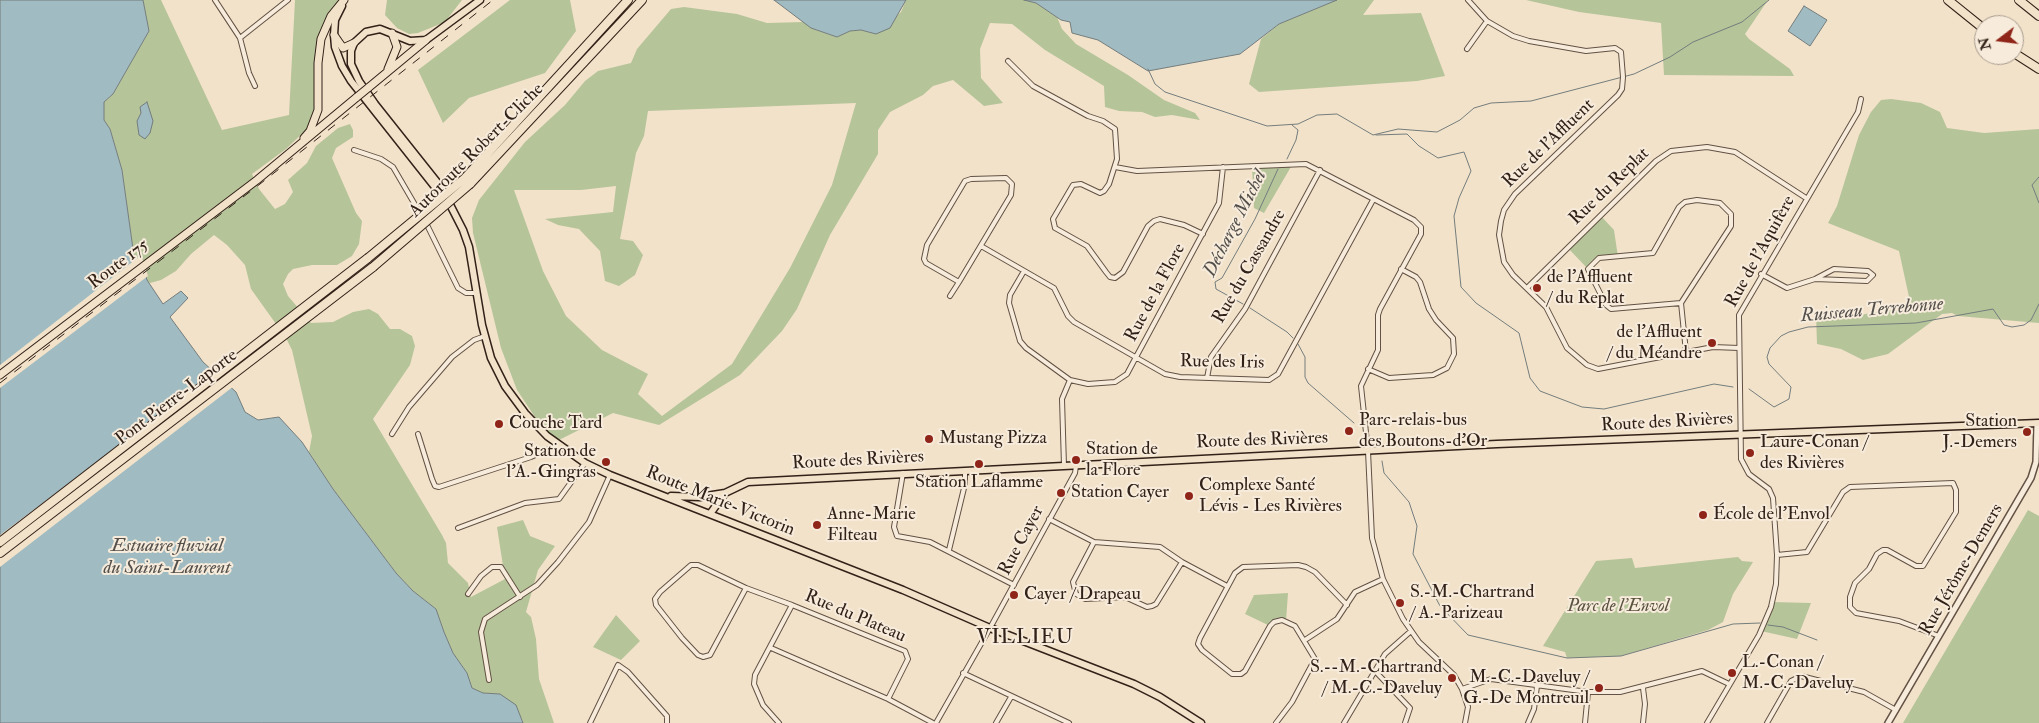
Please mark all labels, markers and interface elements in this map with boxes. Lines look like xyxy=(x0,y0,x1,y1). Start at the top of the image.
north arrow xyxy=(1974,15,2024,65)
text: N xyxy=(1975,36,1995,52)
street label: Autoroute Robert-Cliche xyxy=(405,79,549,223)
street label: Rue de l'Affluent xyxy=(1499,95,1599,193)
street label: Rue du Replat xyxy=(1566,144,1654,230)
water label: Décharge Michel xyxy=(1199,167,1273,281)
street label: Rue de l'Aquifère xyxy=(1721,192,1801,312)
street label: Rue du Cassandre xyxy=(1209,206,1291,328)
street label: Route 175 xyxy=(84,235,154,295)
street label: Rue de la Flore xyxy=(1121,240,1191,346)
place label: de l'Affluent / du Replat xyxy=(1547,267,1632,310)
marker: de l'Affluent / du Replat xyxy=(1531,282,1543,294)
water label: Ruisseau Terrebonne xyxy=(1800,293,1944,329)
place label: de l'Affluent / du Méandre xyxy=(1607,322,1702,364)
marker: de l'Affluent / du Méandre xyxy=(1706,337,1718,349)
street label: Pont Pierre-Laporte xyxy=(112,345,242,451)
street label: Rue des Iris xyxy=(1180,351,1264,375)
street label: Route des Rivières xyxy=(1600,409,1734,437)
place label: Parc-relais-bus des Boutons-d'Or xyxy=(1359,410,1487,452)
place label: Station J.-Demers xyxy=(1942,411,2017,454)
place label: Couche Tard xyxy=(509,413,602,435)
marker: Couche Tard xyxy=(493,418,505,430)
marker: Parc-relais-bus des Boutons-d'Or xyxy=(1343,425,1355,437)
marker: Station J.-Demers xyxy=(2021,426,2033,438)
place label: Mustang Pizza xyxy=(939,428,1047,450)
street label: Route des Rivières xyxy=(1196,428,1328,454)
place label: Laure-Conan / des Rivières xyxy=(1760,432,1868,474)
marker: Mustang Pizza xyxy=(923,433,935,445)
place label: Station de la Flore xyxy=(1086,439,1158,482)
place label: Station de l'A.-Gingras xyxy=(507,441,596,484)
street label: Route des Rivières xyxy=(791,447,925,475)
marker: Laure-Conan / des Rivières xyxy=(1744,447,1756,459)
marker: Station de la Flore xyxy=(1070,454,1082,466)
marker: Station de l'A.-Gingras xyxy=(600,456,612,468)
marker: Station Laflamme xyxy=(973,458,985,470)
street label: Route Marie-Victorin xyxy=(642,462,798,542)
place label: Station Laflamme xyxy=(915,472,1043,494)
place label: Complexe Santé Lévis - Les Rivières xyxy=(1199,475,1342,518)
place label: Station Cayer xyxy=(1071,482,1169,504)
marker: Station Cayer xyxy=(1055,487,1067,499)
marker: Complexe Santé Lévis - Les Rivières xyxy=(1183,490,1195,502)
street label: Rue Jérôme-Demers xyxy=(1915,500,2009,640)
street label: Rue Cayer xyxy=(995,503,1049,579)
place label: Anne-Marie Filteau xyxy=(827,504,916,546)
place label: École de l'Envol xyxy=(1713,504,1830,526)
marker: École de l'Envol xyxy=(1697,509,1709,521)
marker: Anne-Marie Filteau xyxy=(811,519,823,531)
water label: Estuaire fluvial du Saint-Laurent xyxy=(103,536,231,580)
place label: S.-M.-Chartrand / A.-Parizeau xyxy=(1410,582,1534,624)
place label: Cayer / Drapeau xyxy=(1024,584,1141,606)
street label: Rue du Plateau xyxy=(801,586,909,648)
marker: Cayer / Drapeau xyxy=(1008,589,1020,601)
park label: Parc de l'Envol xyxy=(1567,596,1669,618)
marker: S.-M.-Chartrand / A.-Parizeau xyxy=(1394,597,1406,609)
district label: VILLIEU xyxy=(975,627,1075,651)
place label: L.-Conan / M.-C.-Daveluy xyxy=(1742,652,1853,694)
place label: S.--M.-Chartrand / M.-C.-Daveluy xyxy=(1310,657,1442,700)
place label: M.-C.-Daveluy / G.-De Montreuil xyxy=(1463,667,1589,710)
marker: L.-Conan / M.-C.-Daveluy xyxy=(1726,667,1738,679)
marker: S.--M.-Chartrand / M.-C.-Daveluy xyxy=(1446,672,1458,684)
marker: M.-C.-Daveluy / G.-De Montreuil xyxy=(1593,682,1605,694)

